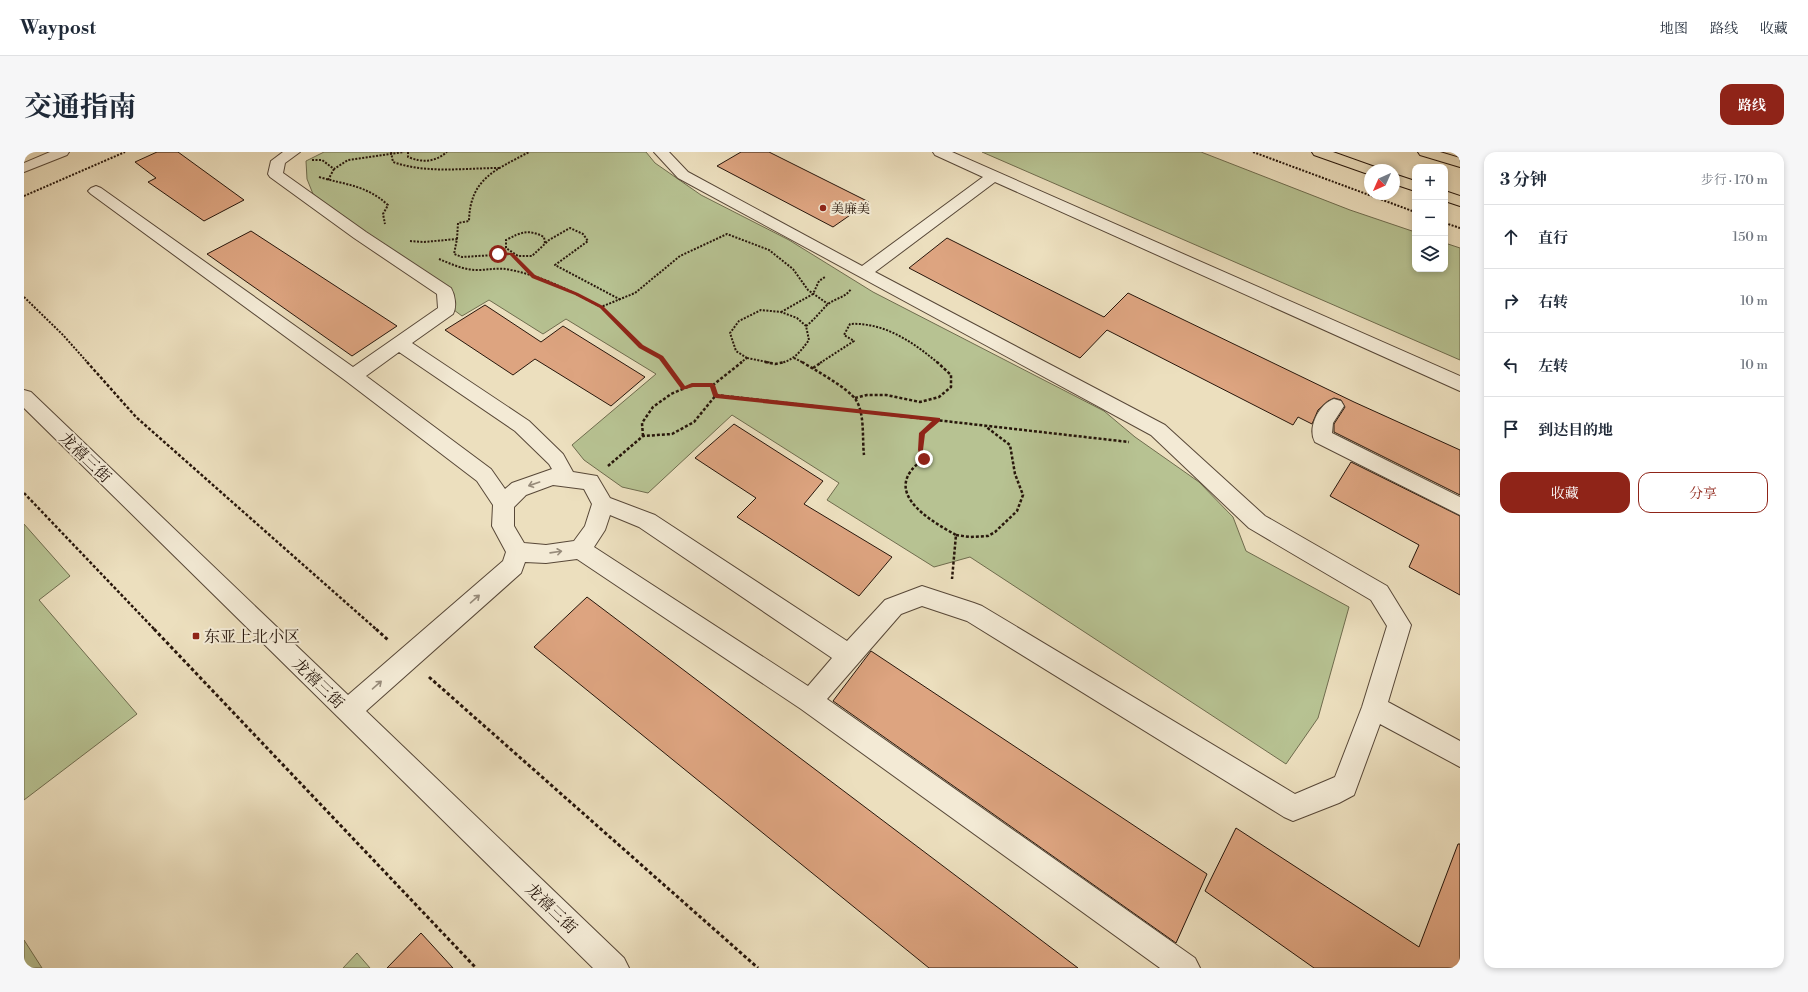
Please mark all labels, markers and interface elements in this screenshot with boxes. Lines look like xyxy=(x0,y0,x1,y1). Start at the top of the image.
text: Waypost xyxy=(20,16,96,40)
text: 地图 xyxy=(1660,20,1688,38)
text: 路线 xyxy=(1710,20,1738,38)
text: 收藏 xyxy=(1760,20,1788,38)
button: 路线 xyxy=(1720,84,1784,125)
text: 交通指南 xyxy=(24,90,136,125)
north arrow xyxy=(1364,164,1400,200)
map controls xyxy=(1412,164,1448,272)
button: + xyxy=(1412,164,1448,200)
text: 3 分钟 xyxy=(1500,169,1547,191)
text: 步行 · 170 m xyxy=(1701,172,1768,188)
button: − xyxy=(1412,200,1448,236)
place label: 美廉美 xyxy=(831,201,870,217)
marker: 美廉美 xyxy=(818,203,828,213)
icon: ahead xyxy=(1500,226,1522,248)
text: 直行 xyxy=(1538,229,1568,248)
text: 150 m xyxy=(1733,229,1768,245)
button: layers xyxy=(1412,236,1448,272)
route start xyxy=(489,245,507,263)
icon: right xyxy=(1500,290,1522,312)
text: 右转 xyxy=(1538,293,1568,312)
text: 10 m xyxy=(1740,293,1768,309)
icon: left xyxy=(1500,354,1522,376)
text: 左转 xyxy=(1538,357,1568,376)
text: 10 m xyxy=(1740,357,1768,373)
icon: arrive xyxy=(1500,418,1522,440)
text: 到达目的地 xyxy=(1538,421,1613,440)
street label: 龙禧三街 xyxy=(55,428,115,487)
route end xyxy=(915,450,933,468)
button: 收藏 xyxy=(1500,472,1630,513)
button: 分享 xyxy=(1638,472,1768,513)
one-way arrow xyxy=(529,480,541,488)
one-way arrow xyxy=(549,548,562,556)
one-way arrow xyxy=(470,595,480,604)
place label: 东亚上北小区 xyxy=(204,627,300,647)
marker: 东亚上北小区 xyxy=(191,631,201,641)
street label: 龙禧三街 xyxy=(288,654,348,713)
one-way arrow xyxy=(372,680,382,690)
street label: 龙禧三街 xyxy=(521,879,581,938)

